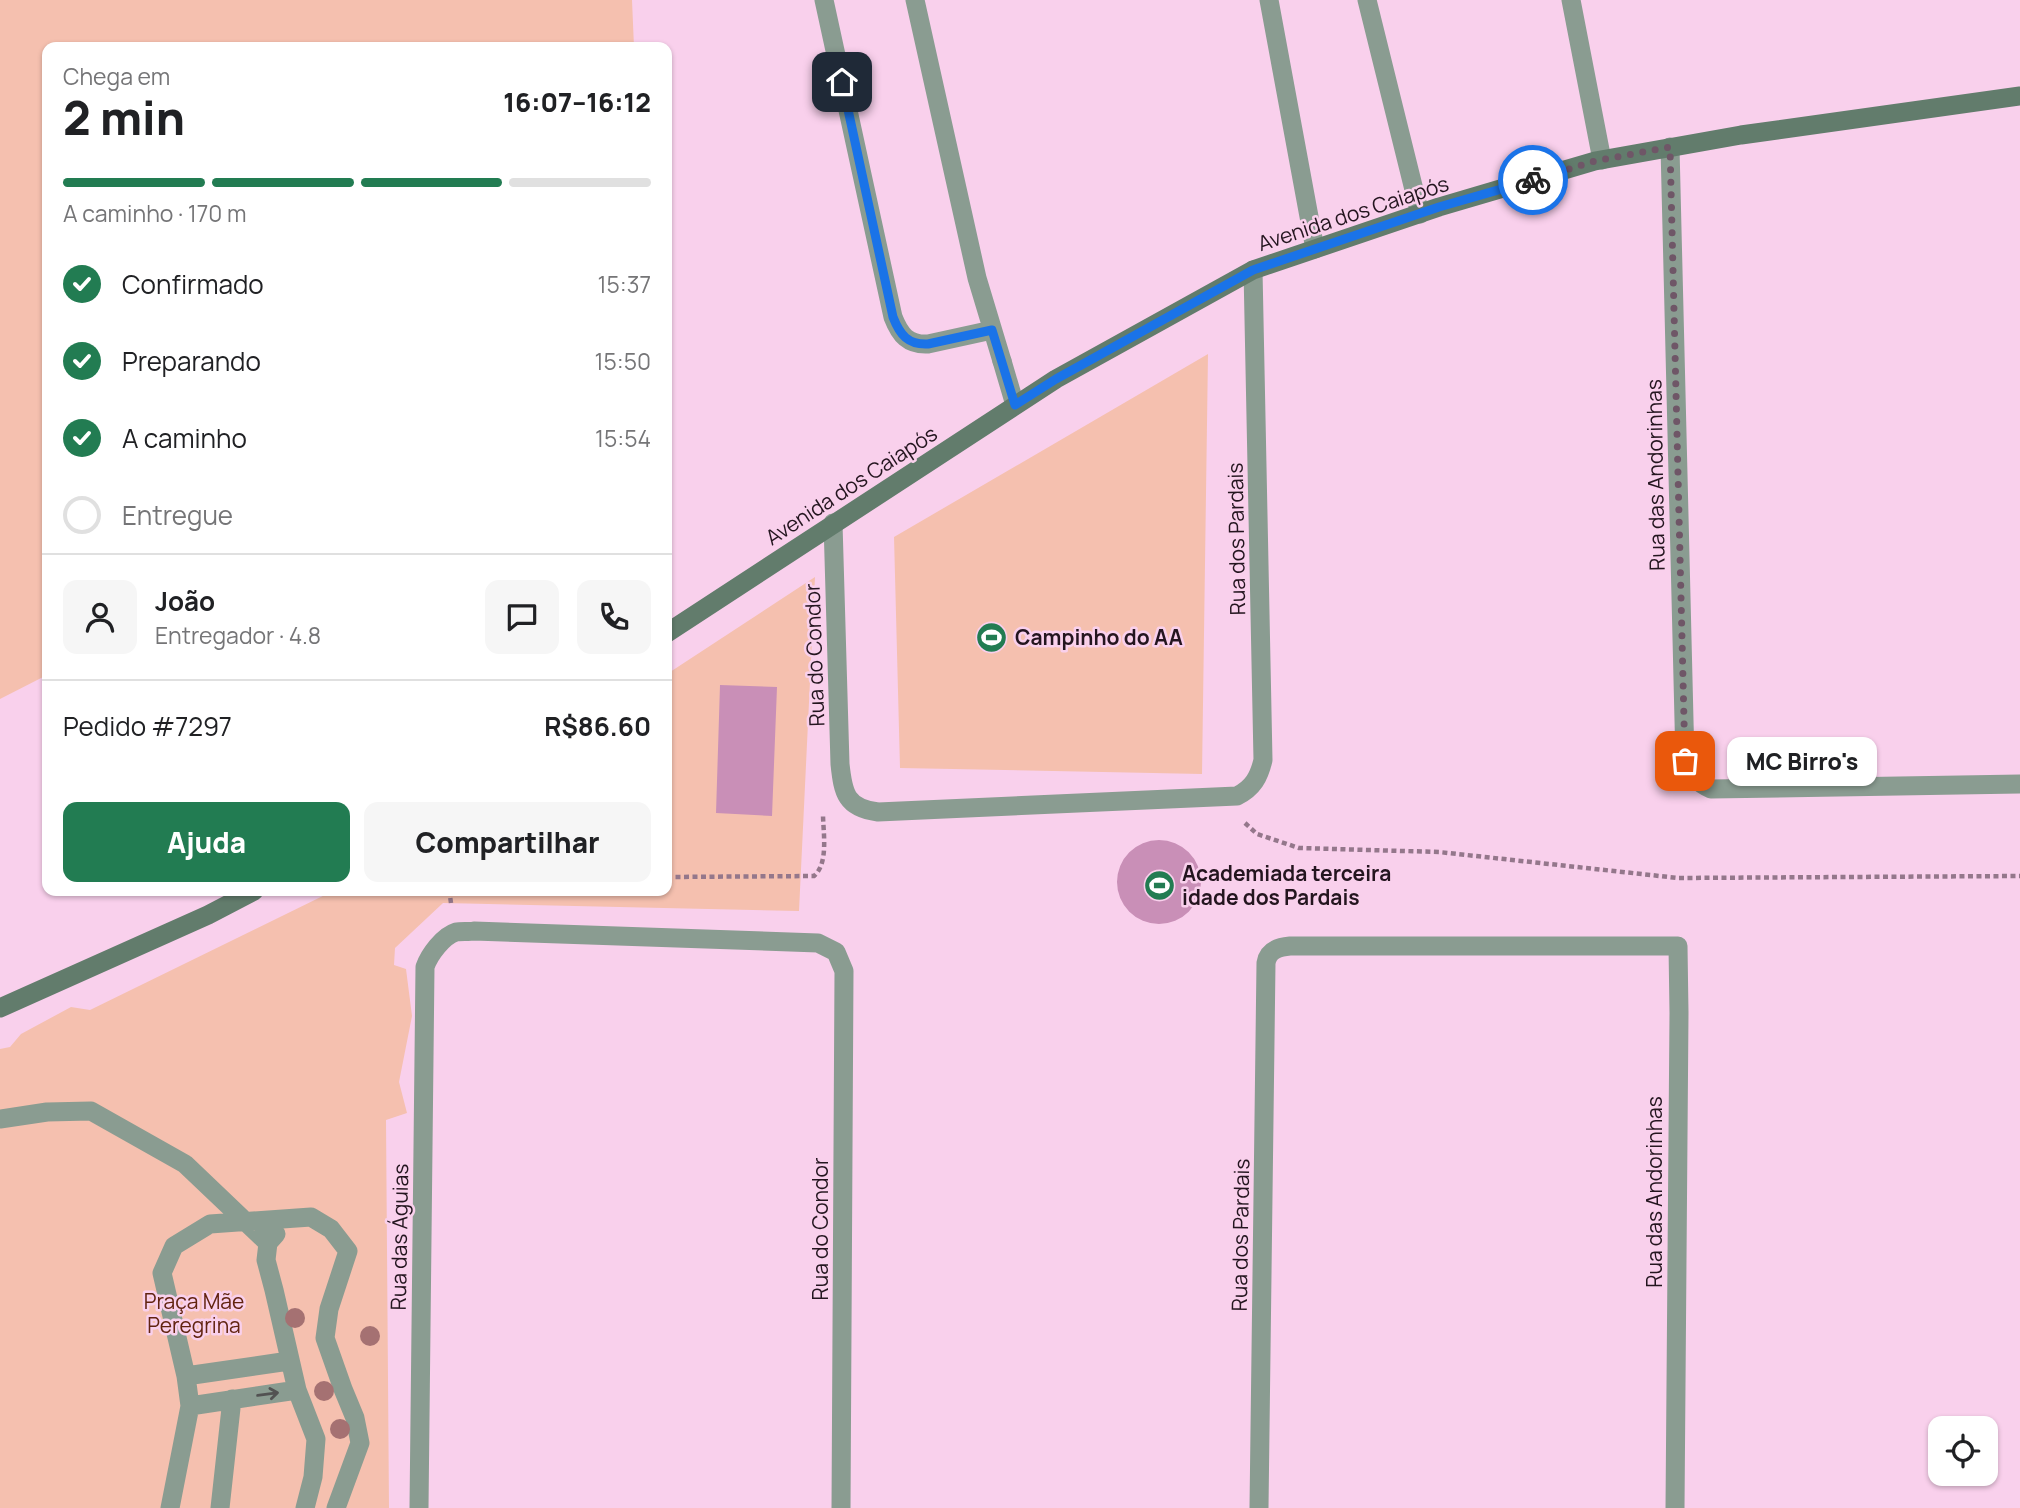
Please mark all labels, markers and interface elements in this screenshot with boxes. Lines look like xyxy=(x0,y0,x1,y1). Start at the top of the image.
pin xyxy=(812,52,872,112)
text: Chega em xyxy=(63,60,170,92)
icon: home xyxy=(823,63,861,101)
text: 16:07–16:12 xyxy=(503,84,651,120)
text: 2 min xyxy=(63,86,185,149)
courier xyxy=(1498,145,1568,215)
icon: bike xyxy=(1514,161,1552,199)
street label: Avenida dos Caiapós xyxy=(1254,169,1452,257)
text: A caminho · 170 m xyxy=(63,197,246,229)
icon: check xyxy=(63,265,101,303)
text: Confirmado xyxy=(122,266,264,302)
text: 15:37 xyxy=(598,268,651,300)
icon: check xyxy=(63,342,101,380)
text: Preparando xyxy=(122,343,261,379)
text: 15:50 xyxy=(595,345,651,377)
street label: Rua das Andorinhas xyxy=(1639,379,1671,571)
icon: check xyxy=(63,419,101,457)
street label: Avenida dos Caiapós xyxy=(760,419,942,551)
text: A caminho xyxy=(122,420,247,456)
text: 15:54 xyxy=(595,422,651,454)
street label: Rua dos Pardais xyxy=(1221,462,1251,616)
text: Entregue xyxy=(122,497,233,533)
button: person xyxy=(63,580,137,654)
button: chat xyxy=(485,580,559,654)
button: phone xyxy=(577,580,651,654)
text: João xyxy=(155,583,215,619)
street label: Rua do Condor xyxy=(797,583,830,727)
text: Entregador · 4.8 xyxy=(155,619,321,651)
sports icon: Campinho do AA xyxy=(975,620,1009,654)
place label: Campinho do AA xyxy=(1015,623,1183,651)
text: Pedido #7297 xyxy=(63,708,232,744)
text: R$86.60 xyxy=(544,708,651,744)
pin xyxy=(1655,731,1715,791)
callout: MC Birro's xyxy=(1727,736,1878,786)
icon: bag xyxy=(1666,742,1704,780)
text: MC Birro's xyxy=(1746,745,1858,777)
button: Ajuda xyxy=(63,802,350,882)
button: Compartilhar xyxy=(364,802,651,882)
place label: Academiada terceira idade dos Pardais xyxy=(1182,859,1391,911)
sports icon: Academiada terceira idade dos Pardais xyxy=(1142,868,1176,902)
street label: Rua das Andorinhas xyxy=(1640,1096,1668,1288)
street label: Rua do Condor xyxy=(806,1157,834,1300)
street label: Rua dos Pardais xyxy=(1225,1158,1255,1312)
street label: Rua das Águias xyxy=(384,1163,414,1311)
park label: Praça Mãe Peregrina xyxy=(144,1287,244,1339)
one-way arrow xyxy=(256,1387,279,1400)
map controls xyxy=(1928,1416,1998,1486)
button: locate xyxy=(1928,1416,1998,1486)

